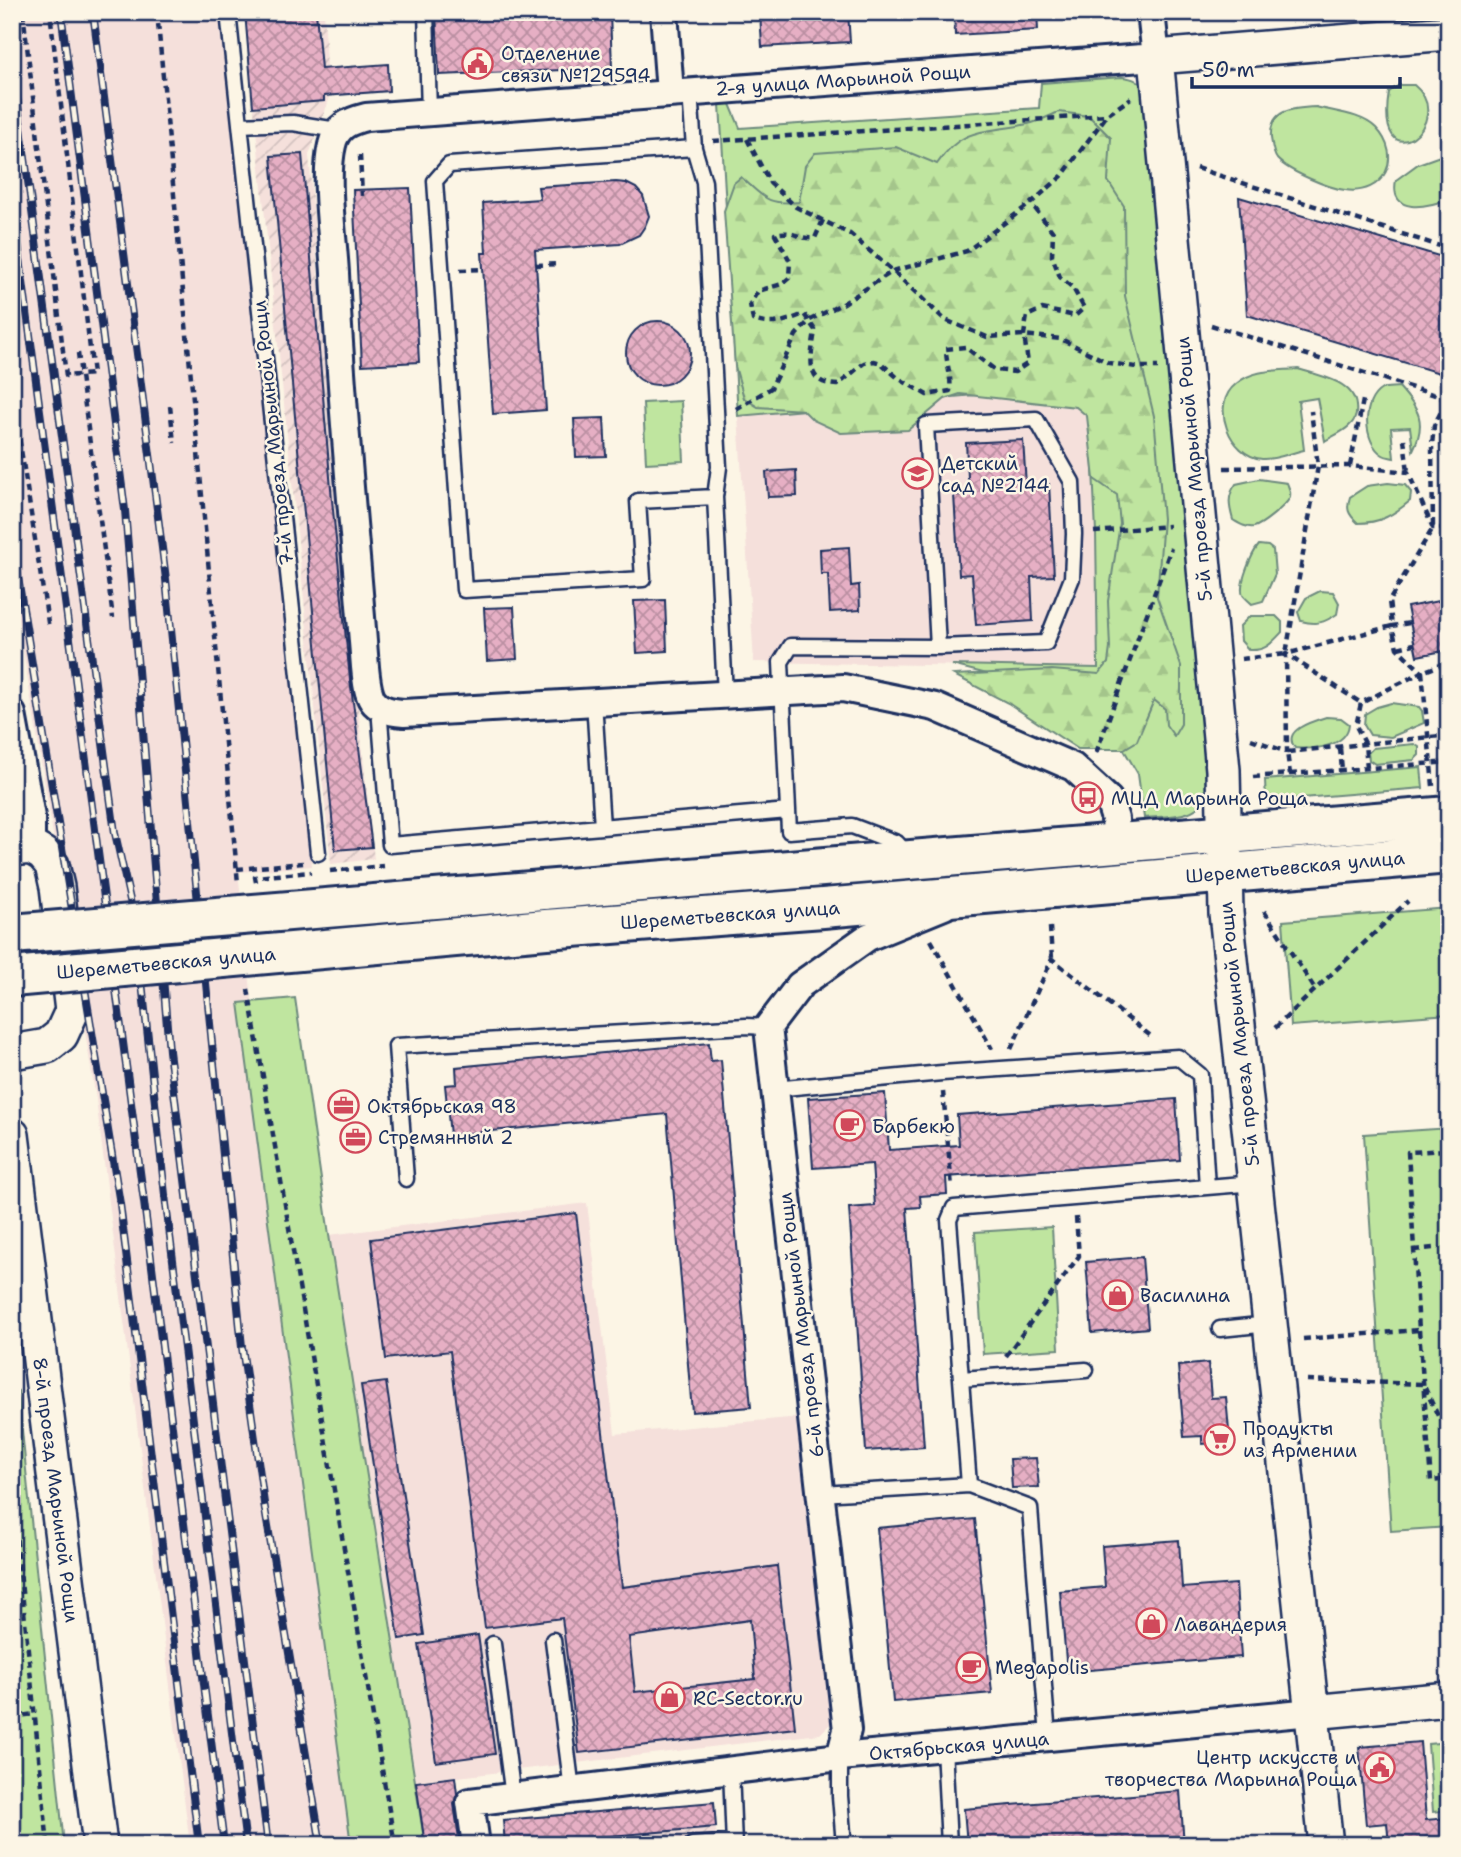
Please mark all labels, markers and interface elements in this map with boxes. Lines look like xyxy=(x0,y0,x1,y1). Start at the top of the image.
place label: Отделение связи №129594 xyxy=(501,41,651,88)
scale bar xyxy=(1192,46,1400,90)
public building icon: Отделение связи №129594 xyxy=(461,47,495,81)
text: 50 m xyxy=(1202,56,1255,84)
street label: 2-я улица Марьиной Рощи xyxy=(714,59,972,101)
street label: 7-й проезд Марьиной Рощи xyxy=(247,299,299,567)
street label: 5-й проезд Марьиной Рощи xyxy=(1170,336,1218,602)
place label: Детский сад №2144 xyxy=(941,451,1050,498)
school or university icon: Детский сад №2144 xyxy=(901,457,935,491)
bus stop icon: МЦД Марьина Роща xyxy=(1071,781,1105,815)
place label: МЦД Марьина Роща xyxy=(1111,786,1308,811)
street label: Шереметьевская улица xyxy=(1184,845,1406,889)
street label: Шереметьевская улица xyxy=(619,895,841,935)
street label: 5-й проезд Марьиной Рощи xyxy=(1213,901,1265,1167)
street label: Шереметьевская улица xyxy=(55,941,277,985)
office icon: Октябрьская 98 xyxy=(327,1089,361,1123)
place label: Октябрьская 98 xyxy=(367,1094,517,1119)
cafe icon: Барбекю xyxy=(832,1109,866,1143)
place label: Барбекю xyxy=(872,1114,955,1139)
office icon: Стремянный 2 xyxy=(338,1120,372,1154)
place label: Стремянный 2 xyxy=(378,1125,513,1150)
street label: 6-й проезд Марьиной Рощи xyxy=(772,1191,830,1459)
shop icon: Василина xyxy=(1100,1278,1134,1312)
place label: Василина xyxy=(1140,1283,1230,1308)
street label: 8-й проезд Марьиной Рощи xyxy=(27,1356,85,1624)
place label: Продукты из Армении xyxy=(1243,1416,1357,1463)
supermarket icon: Продукты из Армении xyxy=(1203,1422,1237,1456)
shop icon: Лавандерия xyxy=(1134,1607,1168,1641)
place label: Лавандерия xyxy=(1174,1612,1287,1637)
cafe icon: Megapolis xyxy=(955,1650,989,1684)
place label: Megapolis xyxy=(995,1655,1089,1680)
shop icon: RC-Sector.ru xyxy=(653,1681,687,1715)
place label: RC-Sector.ru xyxy=(693,1686,803,1711)
street label: Октябрьская улица xyxy=(868,1726,1050,1766)
place label: Центр искусств и творчества Марьина Роща xyxy=(1105,1745,1357,1792)
public building icon: Центр искусств и творчества Марьина Роща xyxy=(1363,1751,1397,1785)

